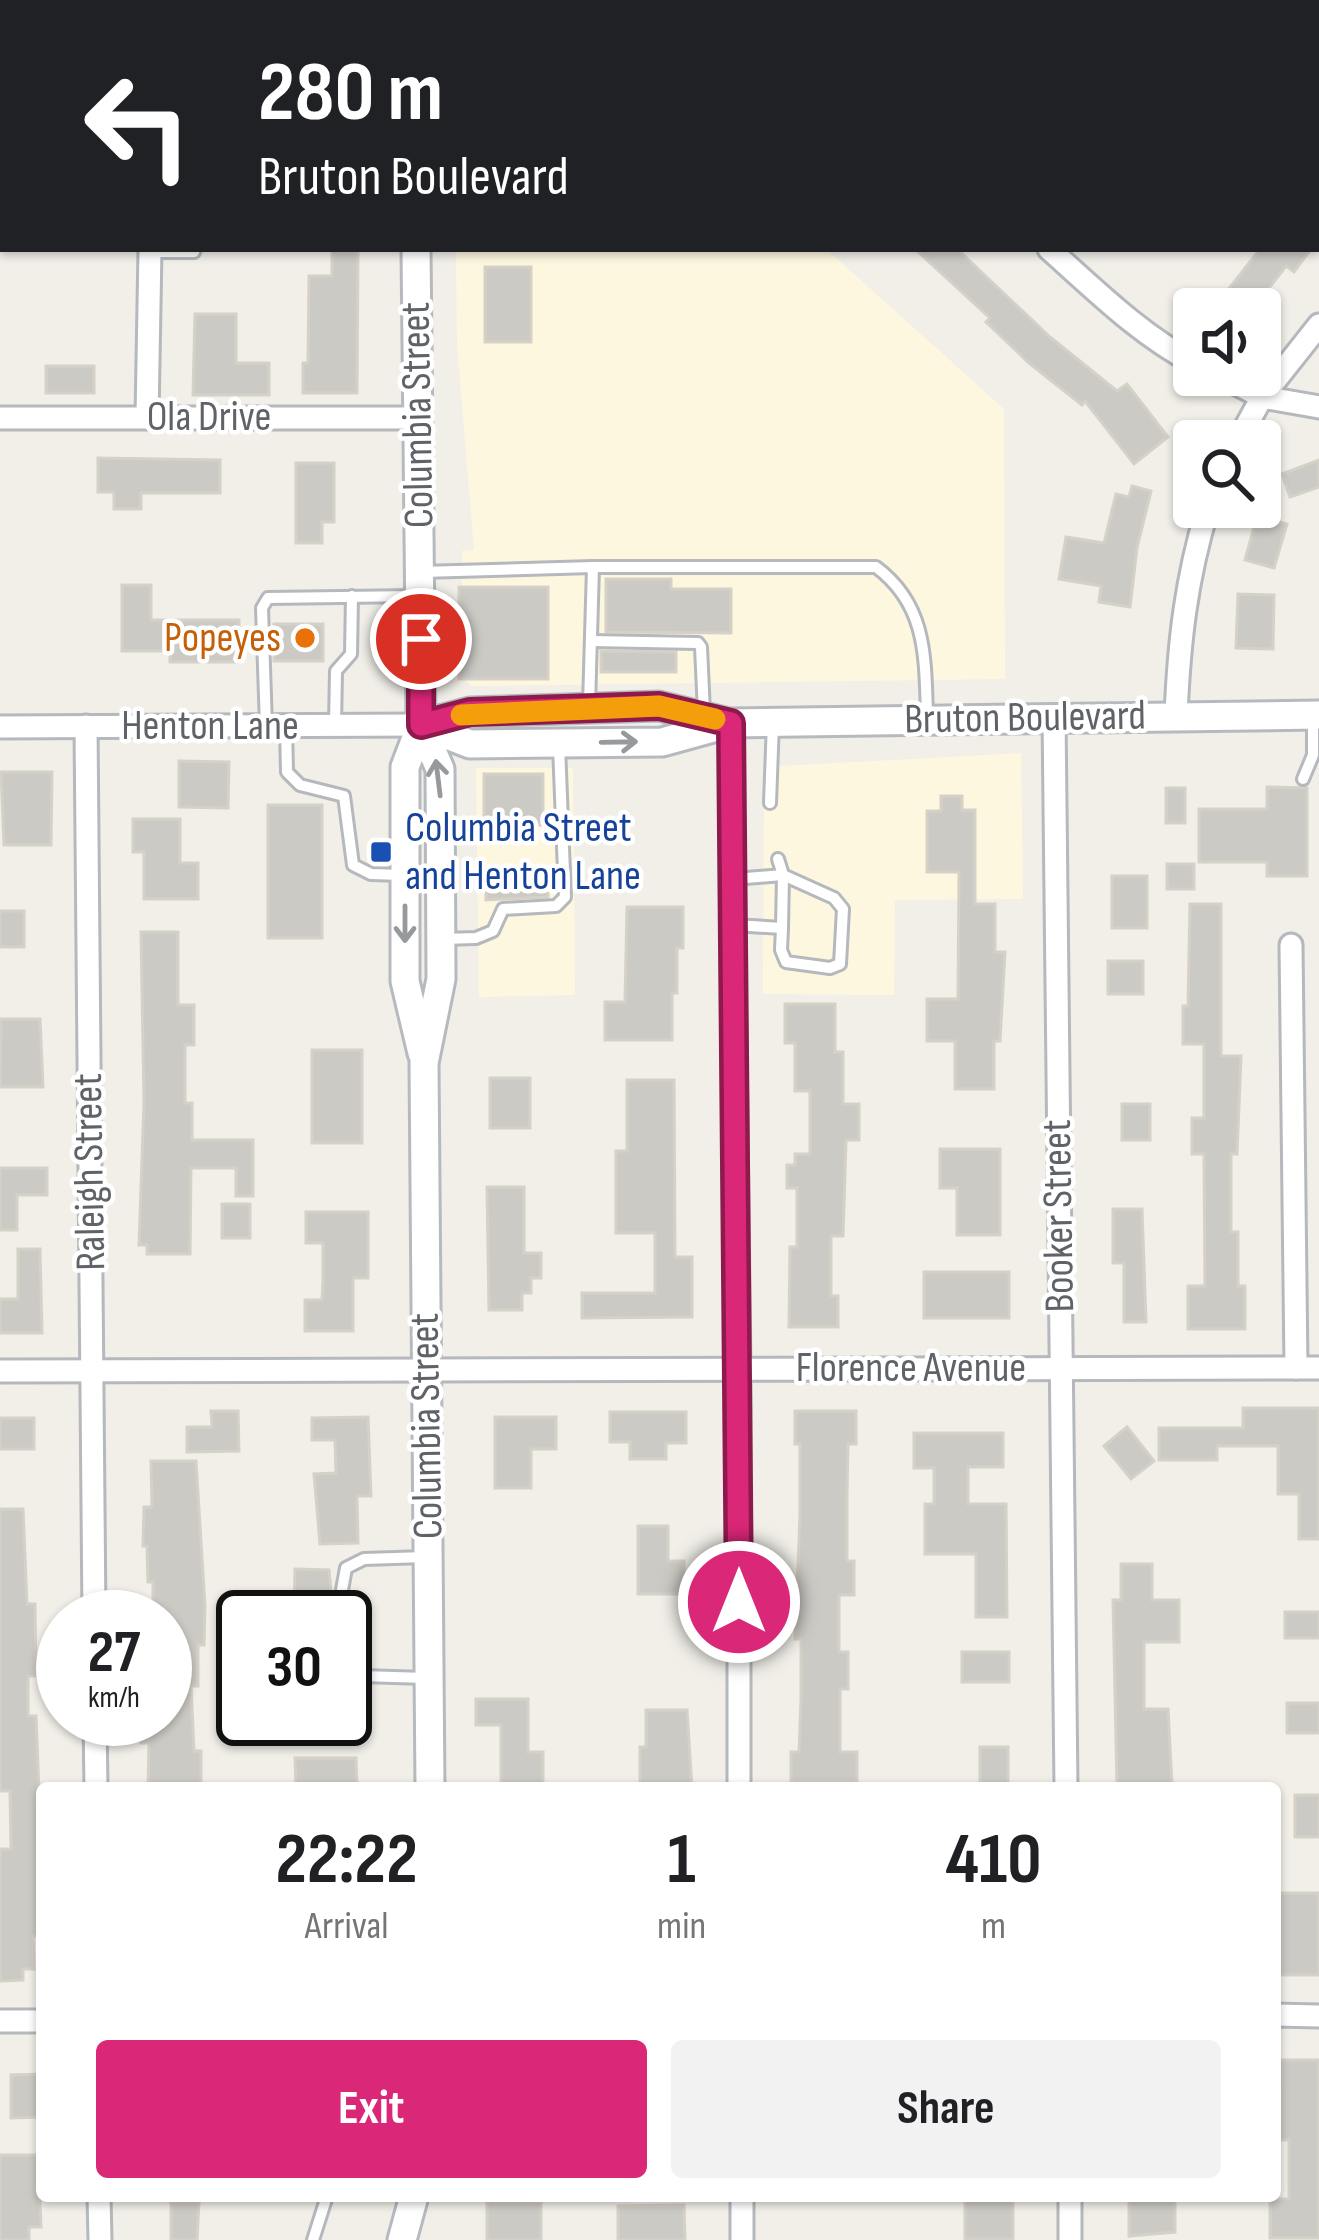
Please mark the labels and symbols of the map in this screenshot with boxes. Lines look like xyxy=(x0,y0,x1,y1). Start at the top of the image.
street label: Columbia Street xyxy=(391,301,445,529)
street label: Ola Drive xyxy=(147,392,271,443)
pin xyxy=(370,588,472,690)
place label: Popeyes xyxy=(164,613,281,664)
marker: Popeyes xyxy=(292,625,318,651)
street label: Bruton Boulevard xyxy=(904,690,1146,746)
street label: Henton Lane xyxy=(121,701,299,752)
one-way arrow xyxy=(599,731,638,753)
one-way arrow xyxy=(426,760,448,799)
place label: Columbia Street and Henton Lane xyxy=(405,803,641,902)
marker: Columbia Street and Henton Lane xyxy=(368,839,394,865)
one-way arrow xyxy=(394,904,416,943)
street label: Raleigh Street xyxy=(63,1073,117,1271)
street label: Booker Street xyxy=(1032,1119,1086,1313)
street label: Columbia Street xyxy=(400,1312,454,1540)
street label: Florence Avenue xyxy=(796,1343,1026,1394)
position arrow xyxy=(676,1539,802,1665)
speed limit sign: 30 xyxy=(216,1590,372,1746)

